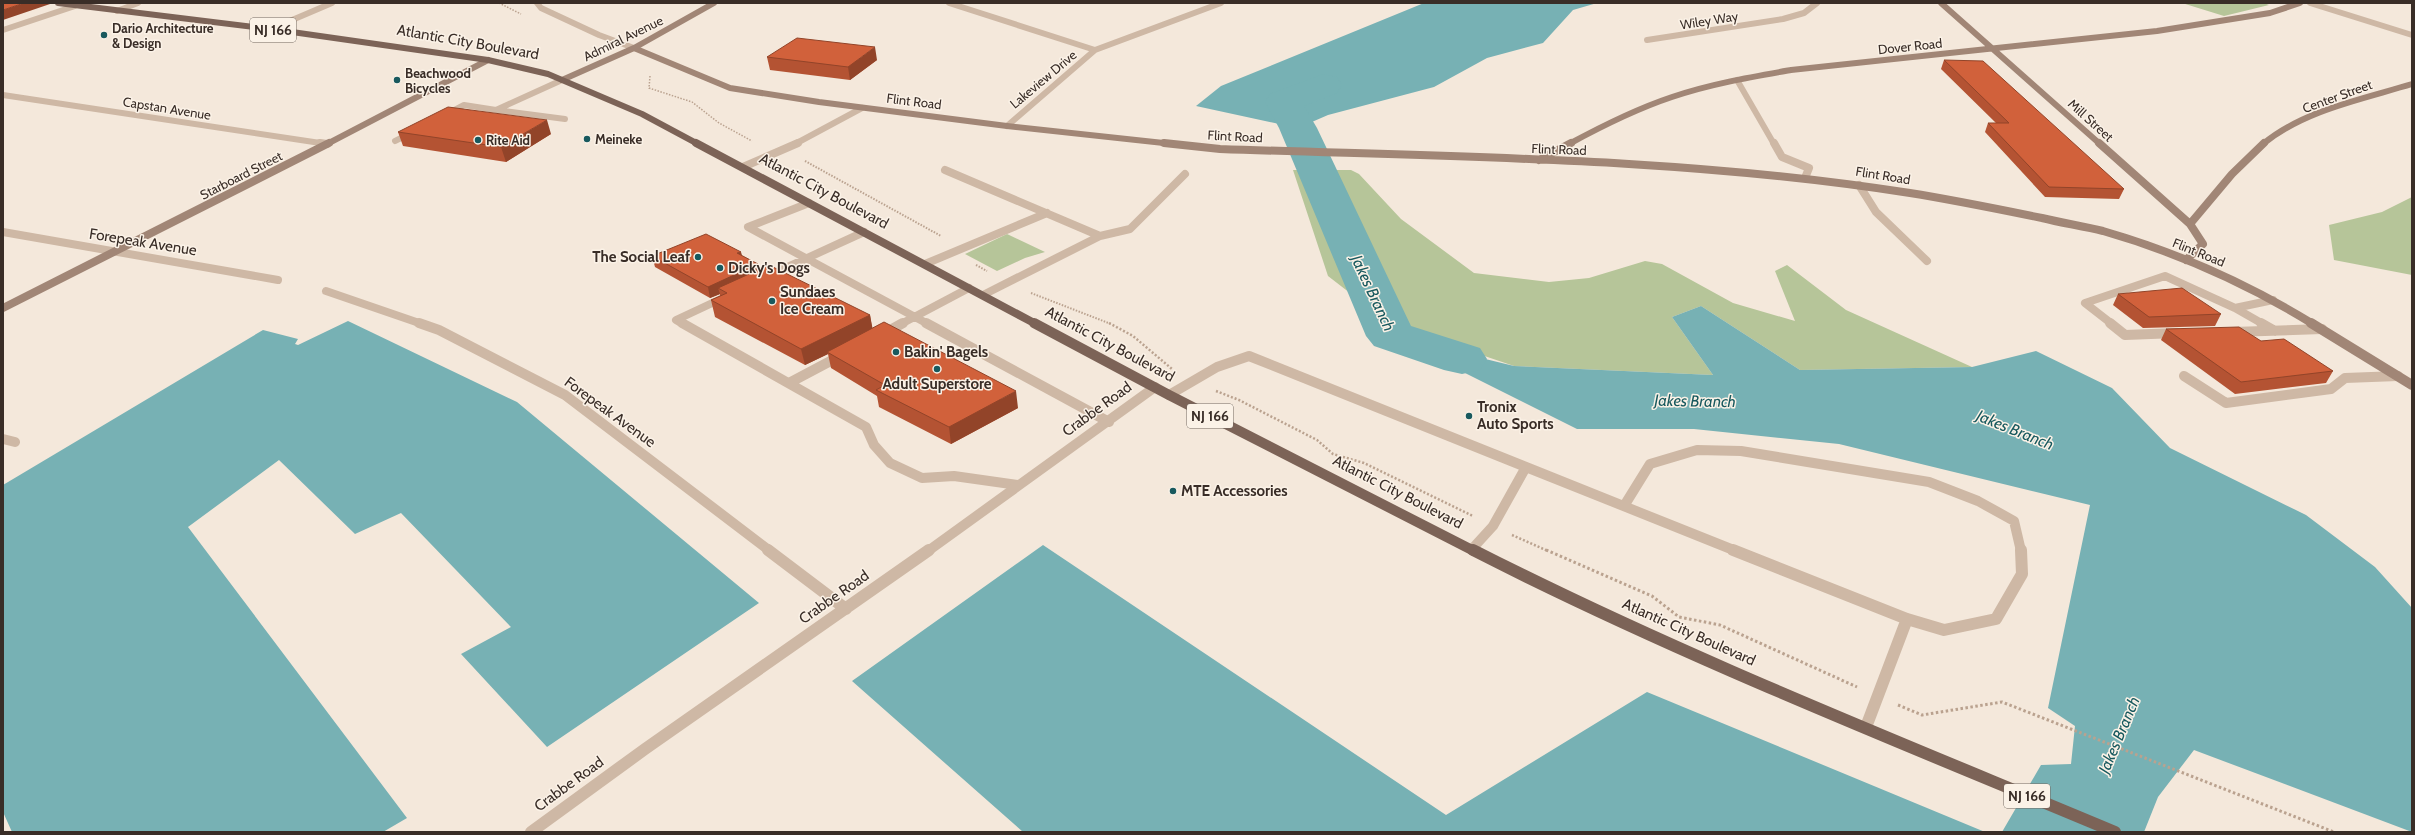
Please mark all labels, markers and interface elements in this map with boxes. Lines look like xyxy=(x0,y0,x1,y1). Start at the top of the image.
street label: Wiley Way xyxy=(1679,7,1740,32)
street label: Admiral Avenue xyxy=(581,12,666,64)
road number: NJ 166 xyxy=(250,18,296,42)
place label: Dario Architecture & Design xyxy=(112,20,214,51)
street label: Atlantic City Boulevard xyxy=(396,21,540,63)
marker: Dario Architecture & Design xyxy=(99,30,109,40)
street label: Dover Road xyxy=(1877,35,1943,57)
street label: Lakeview Drive xyxy=(1006,46,1080,112)
place label: Beachwood Bicycles xyxy=(405,65,471,96)
marker: Beachwood Bicycles xyxy=(392,75,402,85)
street label: Center Street xyxy=(2300,76,2375,116)
street label: Flint Road xyxy=(886,90,942,112)
street label: Capstan Avenue xyxy=(122,93,212,123)
street label: Mill Street xyxy=(2065,95,2117,145)
street label: Flint Road xyxy=(1207,127,1263,145)
place label: Meineke xyxy=(595,131,642,147)
place label: Rite Aid xyxy=(486,132,530,148)
marker: Meineke xyxy=(582,134,592,144)
marker: Rite Aid xyxy=(473,135,483,145)
street label: Flint Road xyxy=(1531,140,1587,158)
street label: Starboard Street xyxy=(197,147,285,203)
street label: Atlantic City Boulevard xyxy=(756,149,892,233)
street label: Flint Road xyxy=(1854,163,1912,187)
street label: Forepeak Avenue xyxy=(88,225,198,259)
street label: Flint Road xyxy=(2170,234,2228,270)
place label: The Social Leaf xyxy=(592,248,690,266)
water label: Jakes Branch xyxy=(1346,250,1399,334)
marker: The Social Leaf xyxy=(693,252,703,262)
place label: Dicky's Dogs xyxy=(728,259,810,277)
marker: Dicky's Dogs xyxy=(715,263,725,273)
place label: Sundaes Ice Cream xyxy=(780,283,844,318)
marker: Sundaes Ice Cream xyxy=(767,296,777,306)
street label: Atlantic City Boulevard xyxy=(1042,302,1178,386)
place label: Bakin' Bagels xyxy=(904,343,988,361)
marker: Bakin' Bagels xyxy=(891,347,901,357)
marker: Adult Superstore xyxy=(932,364,942,374)
street label: Forepeak Avenue xyxy=(561,373,659,451)
place label: Adult Superstore xyxy=(882,375,992,393)
street label: Crabbe Road xyxy=(1059,378,1135,440)
water label: Jakes Branch xyxy=(1652,391,1736,411)
place label: Tronix Auto Sports xyxy=(1477,398,1554,433)
road number: NJ 166 xyxy=(1187,404,1233,428)
water label: Jakes Branch xyxy=(1972,405,2056,454)
marker: Tronix Auto Sports xyxy=(1464,411,1474,421)
street label: Atlantic City Boulevard xyxy=(1330,451,1466,533)
place label: MTE Accessories xyxy=(1181,482,1288,500)
marker: MTE Accessories xyxy=(1168,486,1178,496)
street label: Crabbe Road xyxy=(796,566,872,628)
street label: Atlantic City Boulevard xyxy=(1620,595,1758,669)
water label: Jakes Branch xyxy=(2094,694,2144,778)
street label: Crabbe Road xyxy=(531,753,607,815)
road number: NJ 166 xyxy=(2004,784,2050,808)

